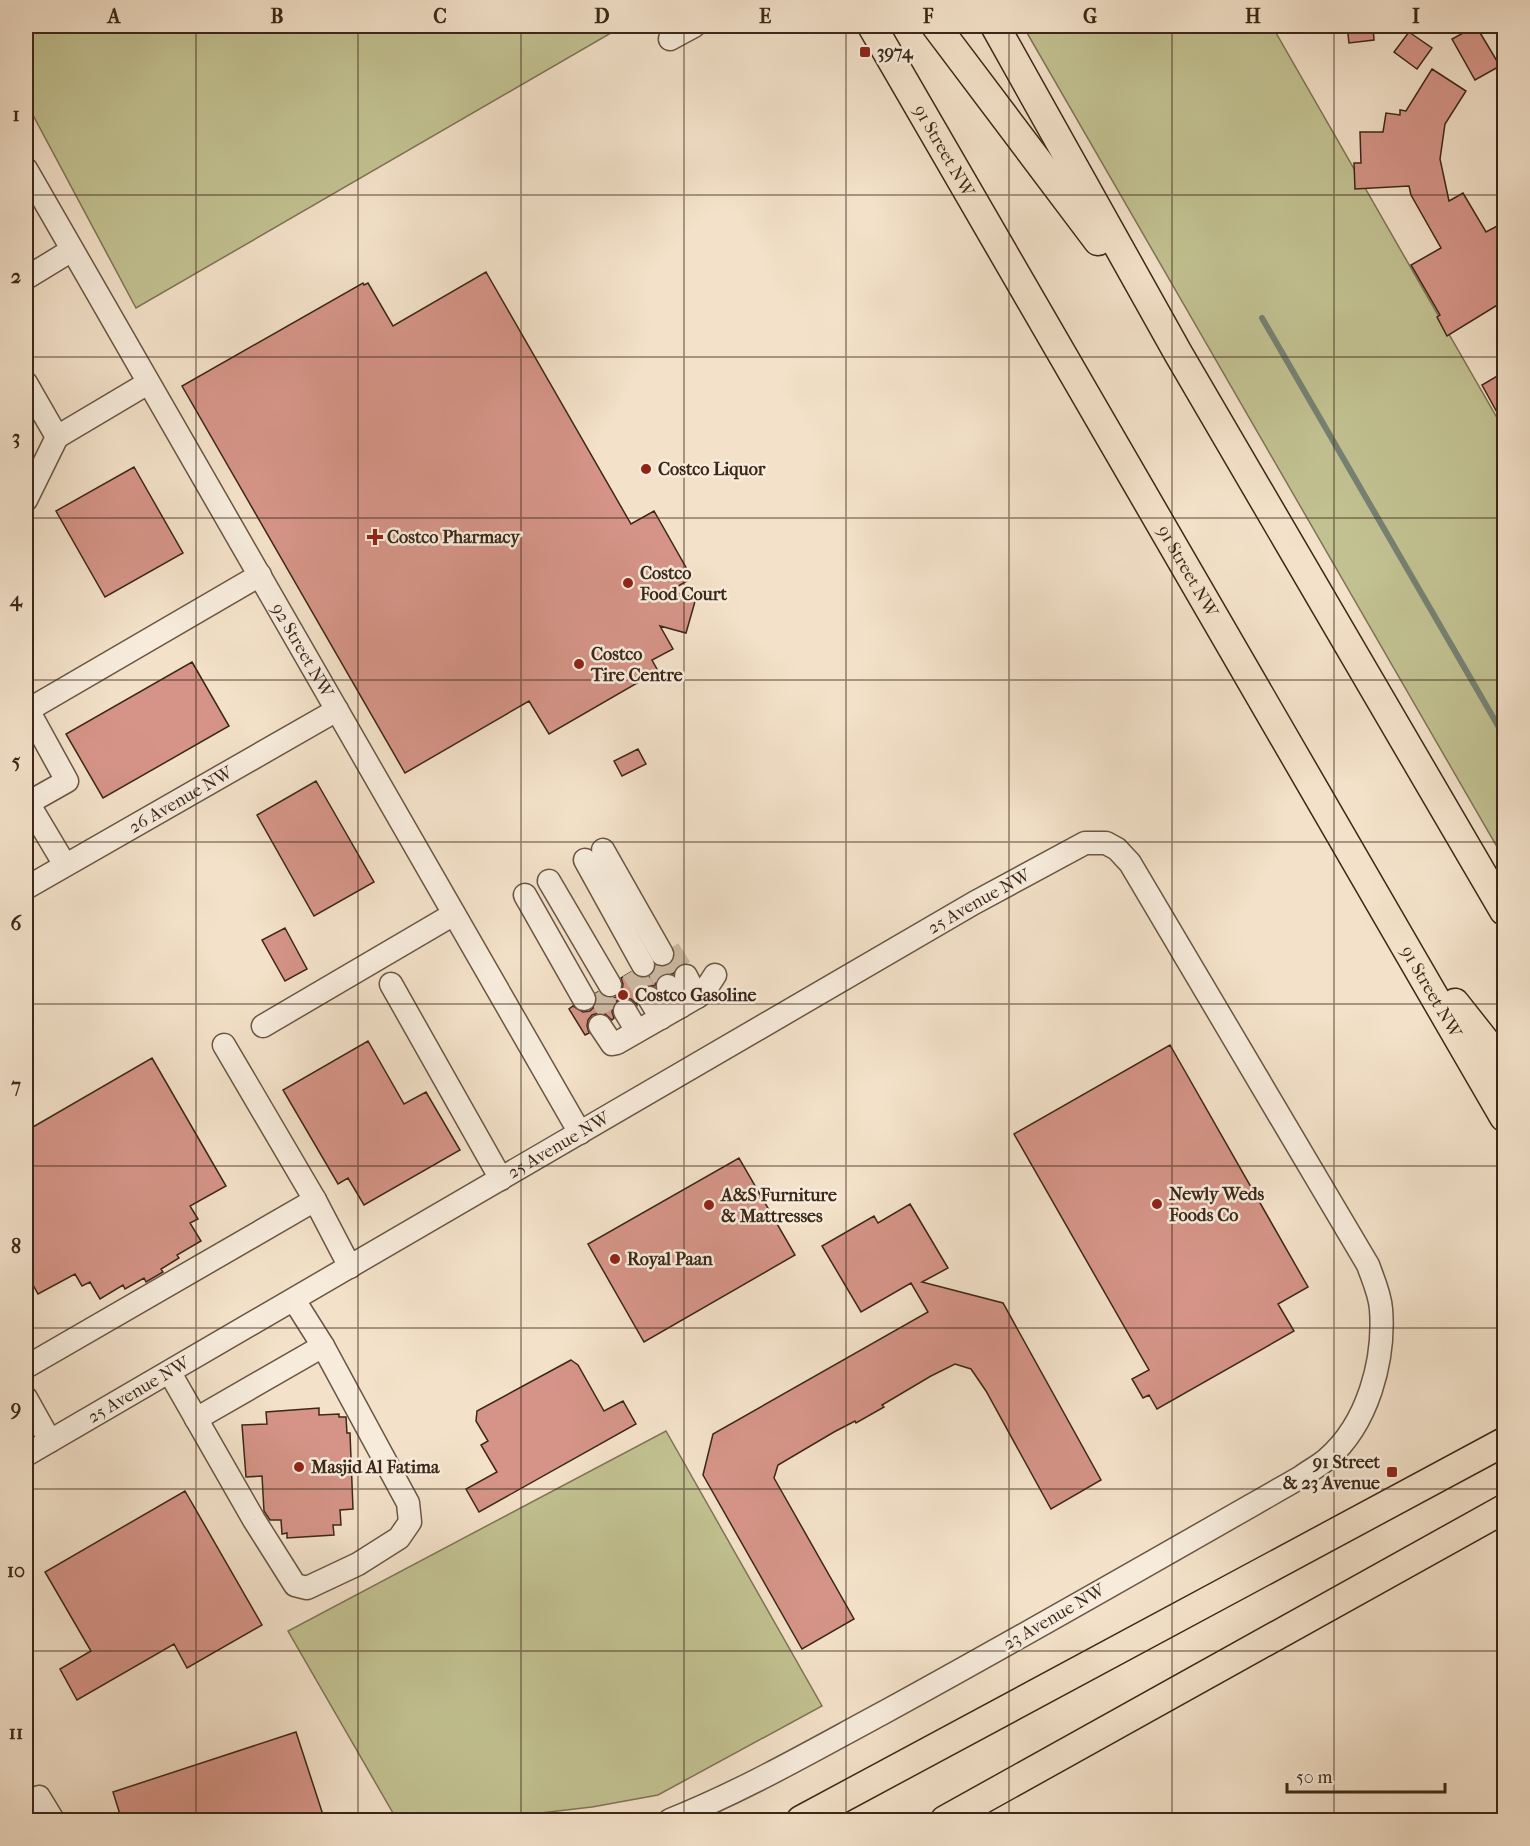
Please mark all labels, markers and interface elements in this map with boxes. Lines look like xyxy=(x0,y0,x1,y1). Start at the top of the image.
text: A xyxy=(106,5,122,28)
text: B xyxy=(270,5,284,28)
text: C xyxy=(433,5,447,28)
text: D xyxy=(594,5,610,28)
text: E xyxy=(759,5,771,28)
text: F xyxy=(922,5,934,28)
text: G xyxy=(1083,5,1097,28)
text: H xyxy=(1245,5,1261,28)
text: I xyxy=(1412,5,1420,28)
place label: 3974 xyxy=(877,42,914,63)
marker: 3974 xyxy=(858,45,872,59)
street label: 91 Street NW xyxy=(909,101,980,201)
text: 1 xyxy=(12,103,20,126)
text: 2 xyxy=(11,265,21,288)
text: 3 xyxy=(12,426,20,449)
place label: Costco Liquor xyxy=(658,459,766,480)
marker: Costco Liquor xyxy=(639,462,653,476)
street label: 91 Street NW xyxy=(1153,522,1223,622)
place label: Costco Pharmacy xyxy=(387,527,521,548)
marker: Costco Pharmacy xyxy=(368,530,382,544)
place label: Costco Food Court xyxy=(639,563,728,605)
marker: Costco Food Court xyxy=(621,576,635,590)
text: 4 xyxy=(9,588,23,612)
street label: 92 Street NW xyxy=(267,599,339,702)
place label: Costco Tire Centre xyxy=(590,644,683,686)
marker: Costco Tire Centre xyxy=(572,657,586,671)
text: 5 xyxy=(12,750,21,773)
street label: 26 Avenue NW xyxy=(125,761,237,838)
street label: 25 Avenue NW xyxy=(924,864,1035,938)
text: 6 xyxy=(11,912,23,935)
street label: 91 Street NW xyxy=(1397,942,1467,1042)
place label: Costco Gasoline xyxy=(635,985,757,1006)
marker: Costco Gasoline xyxy=(616,988,630,1002)
text: 7 xyxy=(10,1074,21,1097)
street label: 25 Avenue NW xyxy=(504,1107,614,1183)
place label: Newly Weds Foods Co xyxy=(1168,1184,1265,1226)
place label: A&S Furniture & Mattresses xyxy=(720,1185,837,1227)
marker: Newly Weds Foods Co xyxy=(1150,1197,1164,1211)
marker: A&S Furniture & Mattresses xyxy=(702,1198,716,1212)
text: 8 xyxy=(11,1235,21,1258)
place label: Royal Paan xyxy=(627,1249,713,1270)
marker: Royal Paan xyxy=(608,1252,622,1266)
street label: 25 Avenue NW xyxy=(84,1351,194,1427)
text: 9 xyxy=(10,1397,21,1420)
place label: 91 Street & 23 Avenue xyxy=(1283,1452,1381,1494)
place label: Masjid Al Fatima xyxy=(310,1457,440,1478)
marker: Masjid Al Fatima xyxy=(292,1460,306,1474)
marker: 91 Street & 23 Avenue xyxy=(1385,1465,1399,1479)
text: 10 xyxy=(7,1559,25,1582)
street label: 23 Avenue NW xyxy=(999,1579,1110,1655)
text: 11 xyxy=(9,1721,23,1744)
scale bar xyxy=(1287,1756,1444,1794)
text: 50 m xyxy=(1296,1767,1333,1788)

